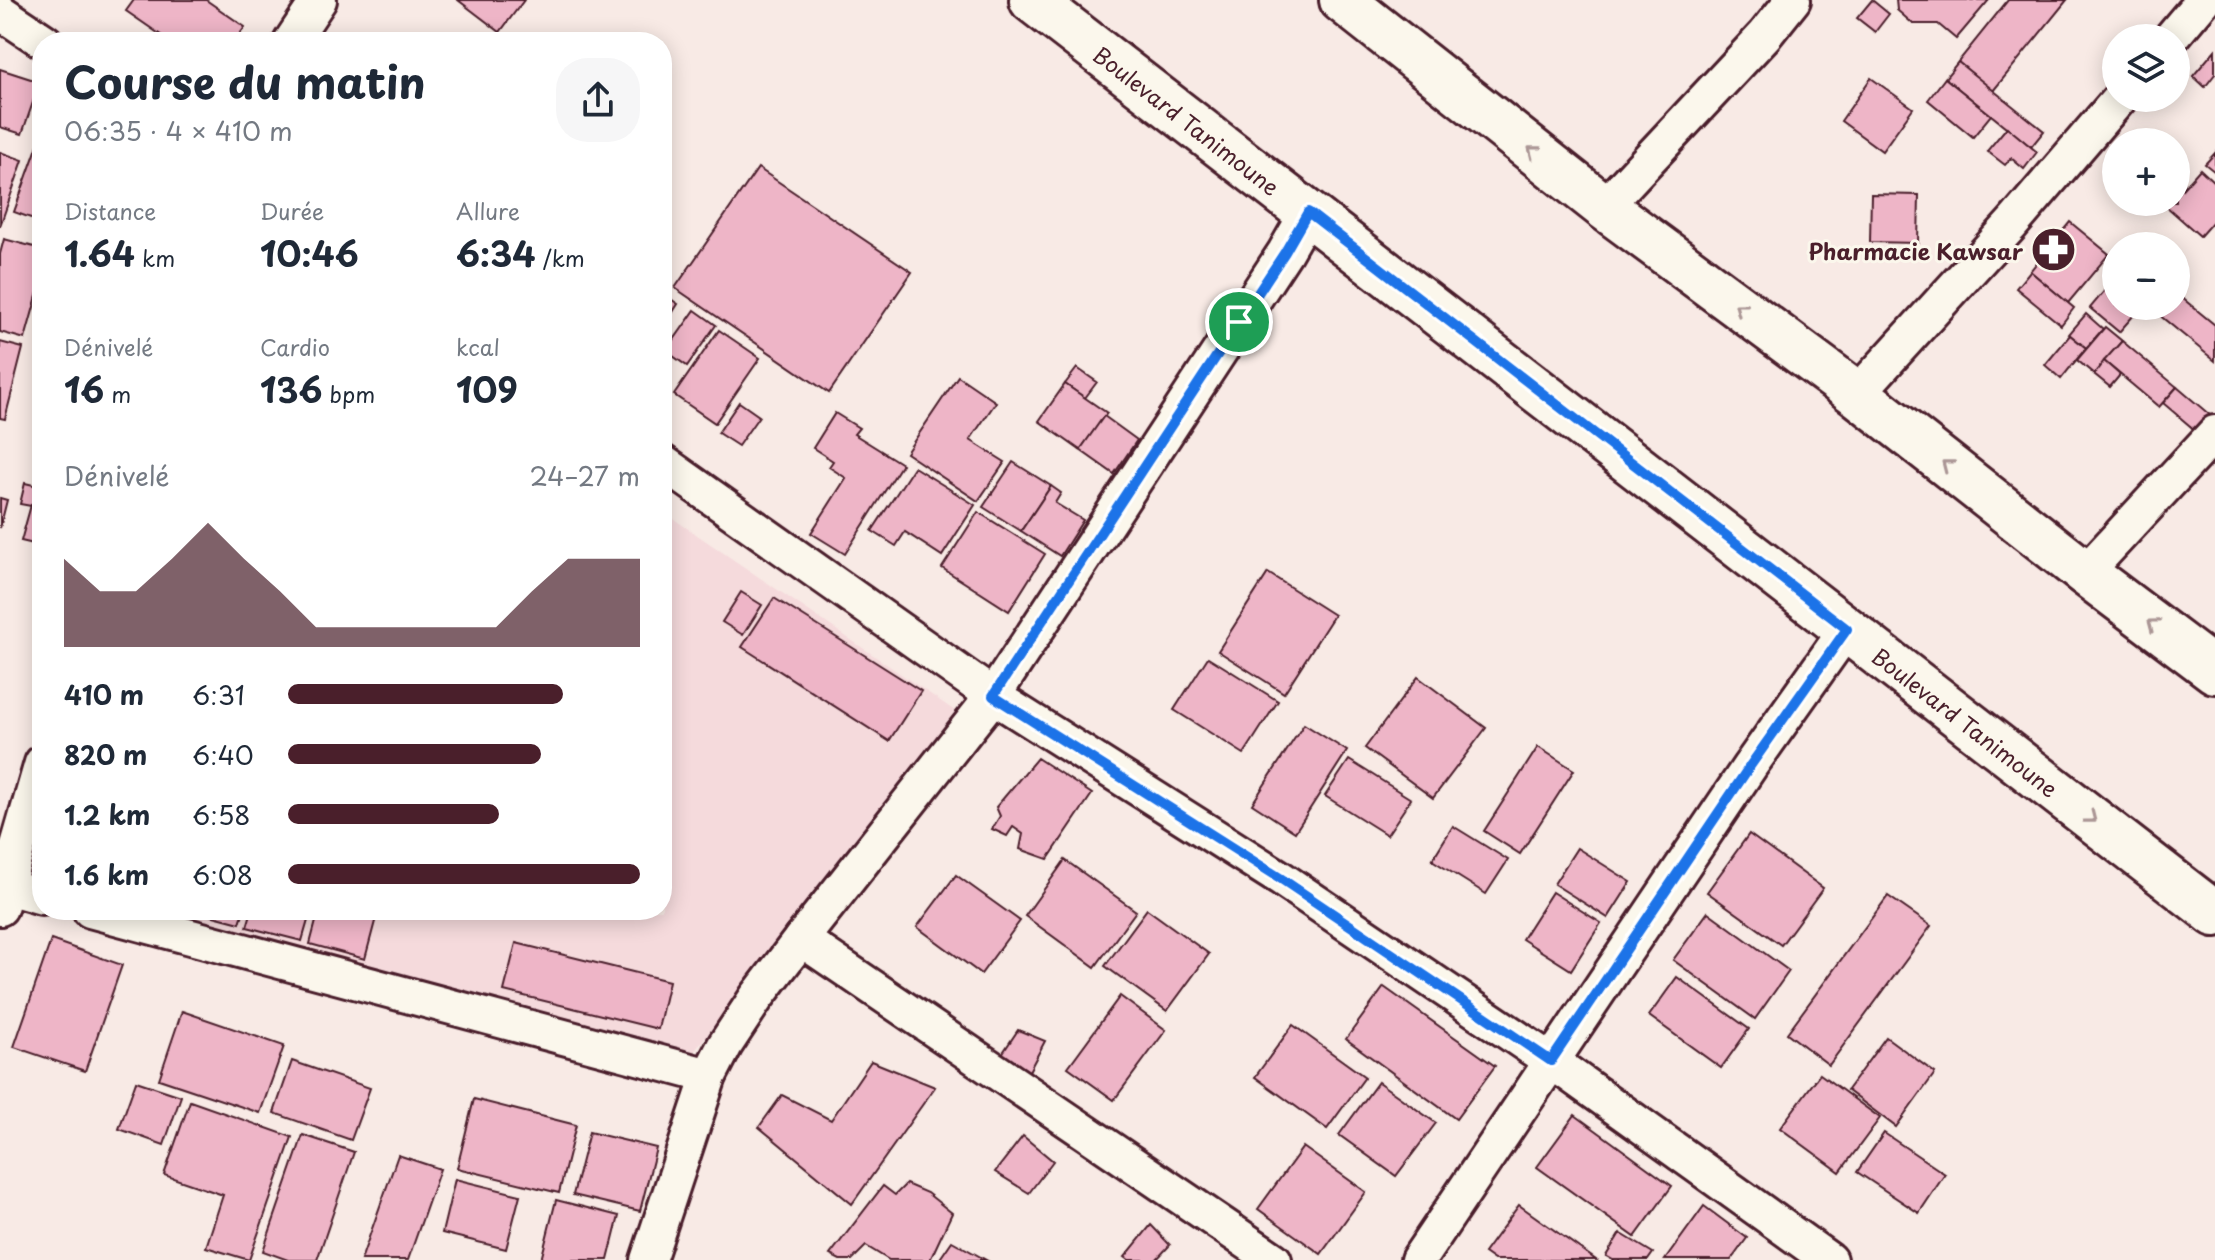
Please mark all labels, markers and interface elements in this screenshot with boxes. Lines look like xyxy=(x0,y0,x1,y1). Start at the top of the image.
map controls xyxy=(2102,24,2190,320)
button: layers xyxy=(2102,24,2190,112)
street label: Boulevard Tanimoune xyxy=(1087,37,1287,202)
text: Course du matin xyxy=(64,48,426,114)
button: share xyxy=(556,58,640,142)
text: 06:35 · 4 × 410 m xyxy=(64,111,293,150)
button: + xyxy=(2102,128,2190,216)
one-way arrow xyxy=(1527,146,1542,160)
text: Distance xyxy=(64,194,156,227)
text: Durée xyxy=(260,194,324,227)
text: Allure xyxy=(456,194,520,227)
pharmacy icon: Pharmacie Kawsar xyxy=(2030,226,2078,274)
text: 1.64 xyxy=(64,227,135,279)
text: 10:46 xyxy=(260,227,359,279)
text: 6:34 xyxy=(456,227,536,279)
button: − xyxy=(2102,232,2190,320)
place label: Pharmacie Kawsar xyxy=(1809,234,2024,267)
text: km xyxy=(135,241,175,274)
text: /km xyxy=(536,241,585,274)
pin xyxy=(1205,288,1273,356)
icon: arrive xyxy=(1217,300,1261,344)
one-way arrow xyxy=(1734,303,1749,317)
text: Dénivelé xyxy=(64,330,153,363)
text: Cardio xyxy=(260,330,330,363)
text: kcal xyxy=(456,330,500,363)
text: 16 xyxy=(64,363,104,415)
text: 136 xyxy=(260,363,322,415)
text: 109 xyxy=(456,363,518,415)
text: m xyxy=(104,377,131,410)
text: bpm xyxy=(322,377,375,410)
text: Dénivelé xyxy=(64,456,169,495)
text: 24–27 m xyxy=(530,456,640,495)
one-way arrow xyxy=(1941,460,1956,474)
one-way arrow xyxy=(2147,619,2162,633)
street label: Boulevard Tanimoune xyxy=(1866,639,2066,804)
text: 410 m xyxy=(64,675,144,714)
text: 6:31 xyxy=(192,675,245,714)
text: 820 m xyxy=(64,735,147,774)
text: 6:40 xyxy=(192,735,254,774)
text: 1.2 km xyxy=(64,795,150,834)
text: 6:58 xyxy=(192,795,251,834)
one-way arrow xyxy=(2082,808,2097,822)
text: 1.6 km xyxy=(64,855,149,894)
text: 6:08 xyxy=(192,855,253,894)

